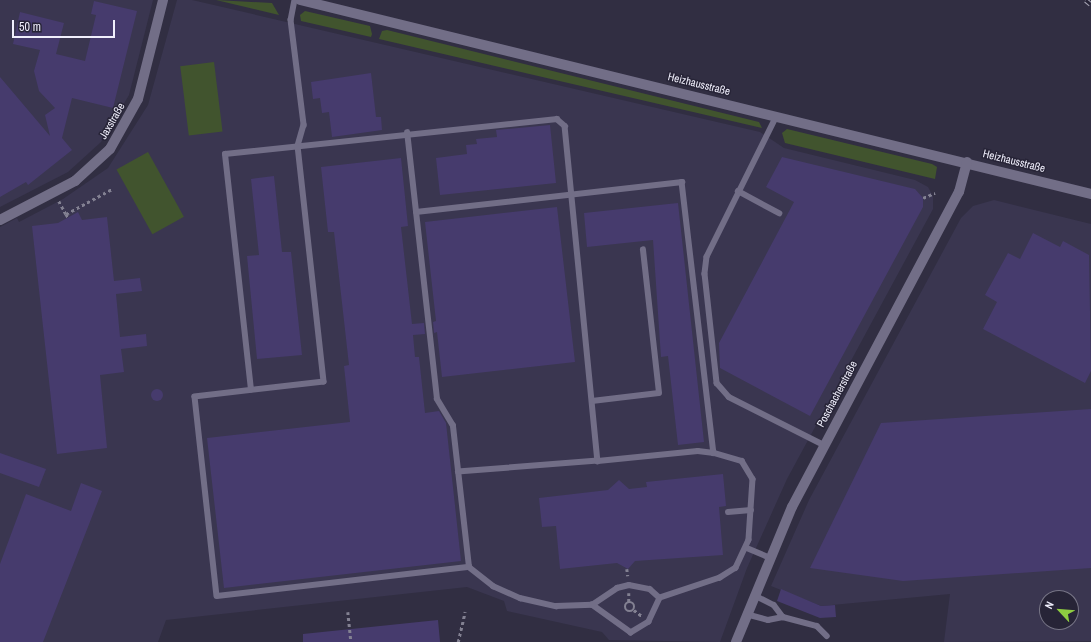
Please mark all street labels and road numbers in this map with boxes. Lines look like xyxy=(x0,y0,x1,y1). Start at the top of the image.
street label: Heizhausstraße xyxy=(667,70,731,98)
street label: Jaxstraße xyxy=(96,101,128,141)
street label: Heizhausstraße xyxy=(982,147,1046,175)
street label: Poschacherstraße xyxy=(814,359,860,429)

